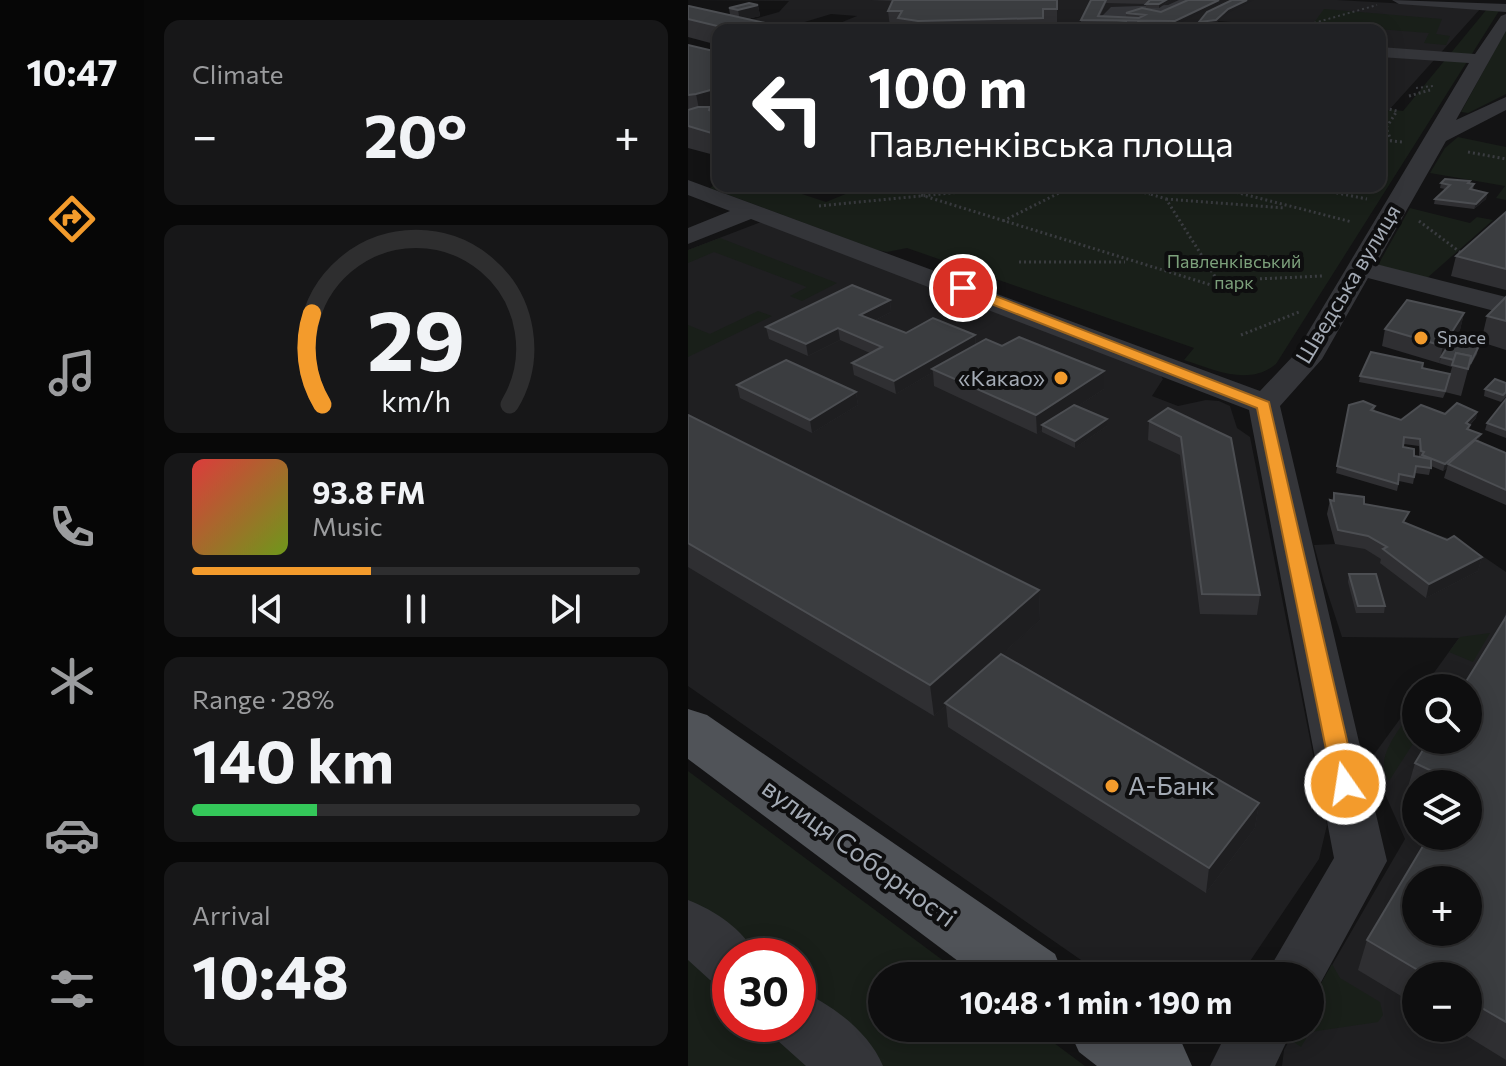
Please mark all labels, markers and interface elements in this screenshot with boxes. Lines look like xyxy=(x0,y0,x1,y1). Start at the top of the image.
text: 10:47 xyxy=(27,49,117,93)
text: 100 m xyxy=(868,51,1027,120)
icon: left xyxy=(736,56,840,160)
text: Climate xyxy=(192,58,284,89)
text: 20° xyxy=(364,97,467,170)
text: − xyxy=(192,107,217,161)
text: + xyxy=(614,107,640,161)
text: Павленківська площа xyxy=(868,120,1234,164)
icon: directions xyxy=(44,191,100,247)
street label: Шведська вулиця xyxy=(1289,199,1406,368)
park label: Павленківський парк xyxy=(1167,250,1301,293)
pin xyxy=(929,254,997,322)
icon: arrive xyxy=(941,266,985,310)
text: 29 xyxy=(367,285,465,387)
place label: Space xyxy=(1437,326,1486,348)
marker: Space xyxy=(1412,329,1430,347)
icon: music xyxy=(44,345,100,401)
place label: «Какао» xyxy=(958,364,1045,391)
marker: «Какао» xyxy=(1052,369,1070,387)
text: km/h xyxy=(381,383,451,418)
text: 93.8 FM xyxy=(312,473,425,510)
icon: phone xyxy=(44,499,100,555)
text: Music xyxy=(312,510,383,541)
icon: previous xyxy=(245,587,289,631)
icon: pause xyxy=(394,587,438,631)
icon: next xyxy=(543,587,587,631)
icon: climate xyxy=(44,653,100,709)
map controls xyxy=(1402,674,1482,1042)
button: search xyxy=(1402,674,1482,754)
text: Range · 28% xyxy=(192,683,335,714)
text: 140 km xyxy=(192,722,394,795)
position arrow xyxy=(1303,742,1387,826)
place label: А-Банк xyxy=(1128,769,1215,800)
button: layers xyxy=(1402,770,1482,850)
street label: вулиця Соборності xyxy=(757,771,963,933)
marker: А-Банк xyxy=(1103,777,1121,795)
icon: car xyxy=(44,807,100,863)
button: + xyxy=(1402,866,1482,946)
text: Arrival xyxy=(192,899,271,930)
text: 10:48 xyxy=(192,938,349,1011)
speed limit sign: 30 xyxy=(712,938,816,1042)
icon: filters xyxy=(44,961,100,1017)
button: − xyxy=(1402,962,1482,1042)
text: 10:48 · 1 min · 190 m xyxy=(960,983,1232,1020)

